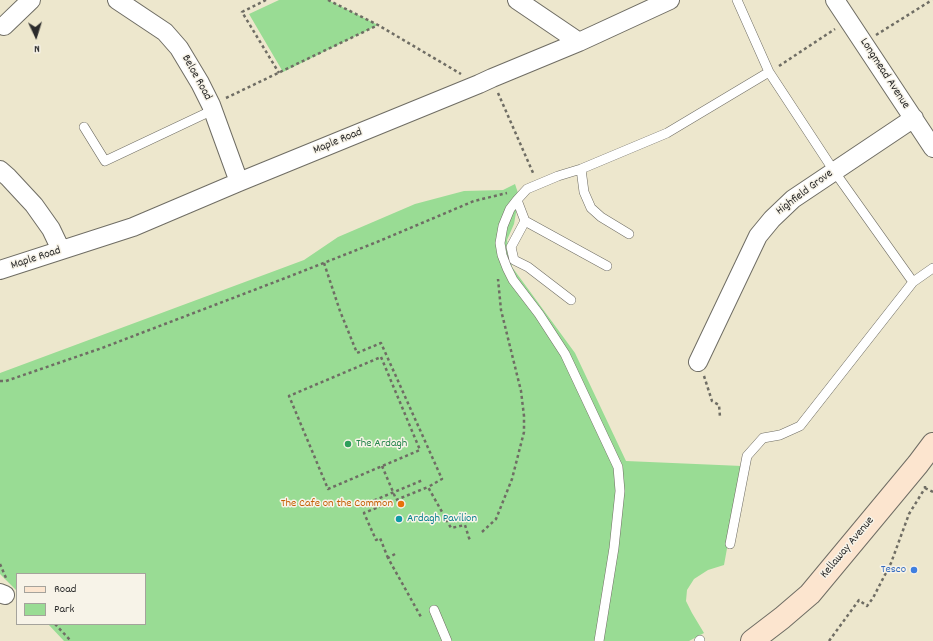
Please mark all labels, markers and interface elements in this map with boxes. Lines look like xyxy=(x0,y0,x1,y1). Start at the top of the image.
north arrow xyxy=(16,16,56,56)
street label: Longmead Avenue xyxy=(856,36,912,112)
text: N xyxy=(34,40,40,56)
street label: Beloe Road xyxy=(178,53,214,103)
street label: Maple Road xyxy=(311,126,365,158)
street label: Highfield Grove xyxy=(774,167,836,219)
street label: Maple Road xyxy=(9,244,63,274)
place label: The Ardagh xyxy=(356,437,407,451)
marker: The Ardagh xyxy=(343,439,353,449)
place label: The Cafe on the Common xyxy=(281,497,393,511)
marker: The Cafe on the Common xyxy=(396,499,406,509)
place label: Ardagh Pavilion xyxy=(407,512,477,526)
marker: Ardagh Pavilion xyxy=(394,514,404,524)
street label: Kellaway Avenue xyxy=(818,514,878,582)
place label: Tesco xyxy=(881,563,906,577)
marker: Tesco xyxy=(909,565,919,575)
legend xyxy=(16,573,146,625)
text: Road xyxy=(54,581,76,598)
text: Park xyxy=(54,601,74,618)

